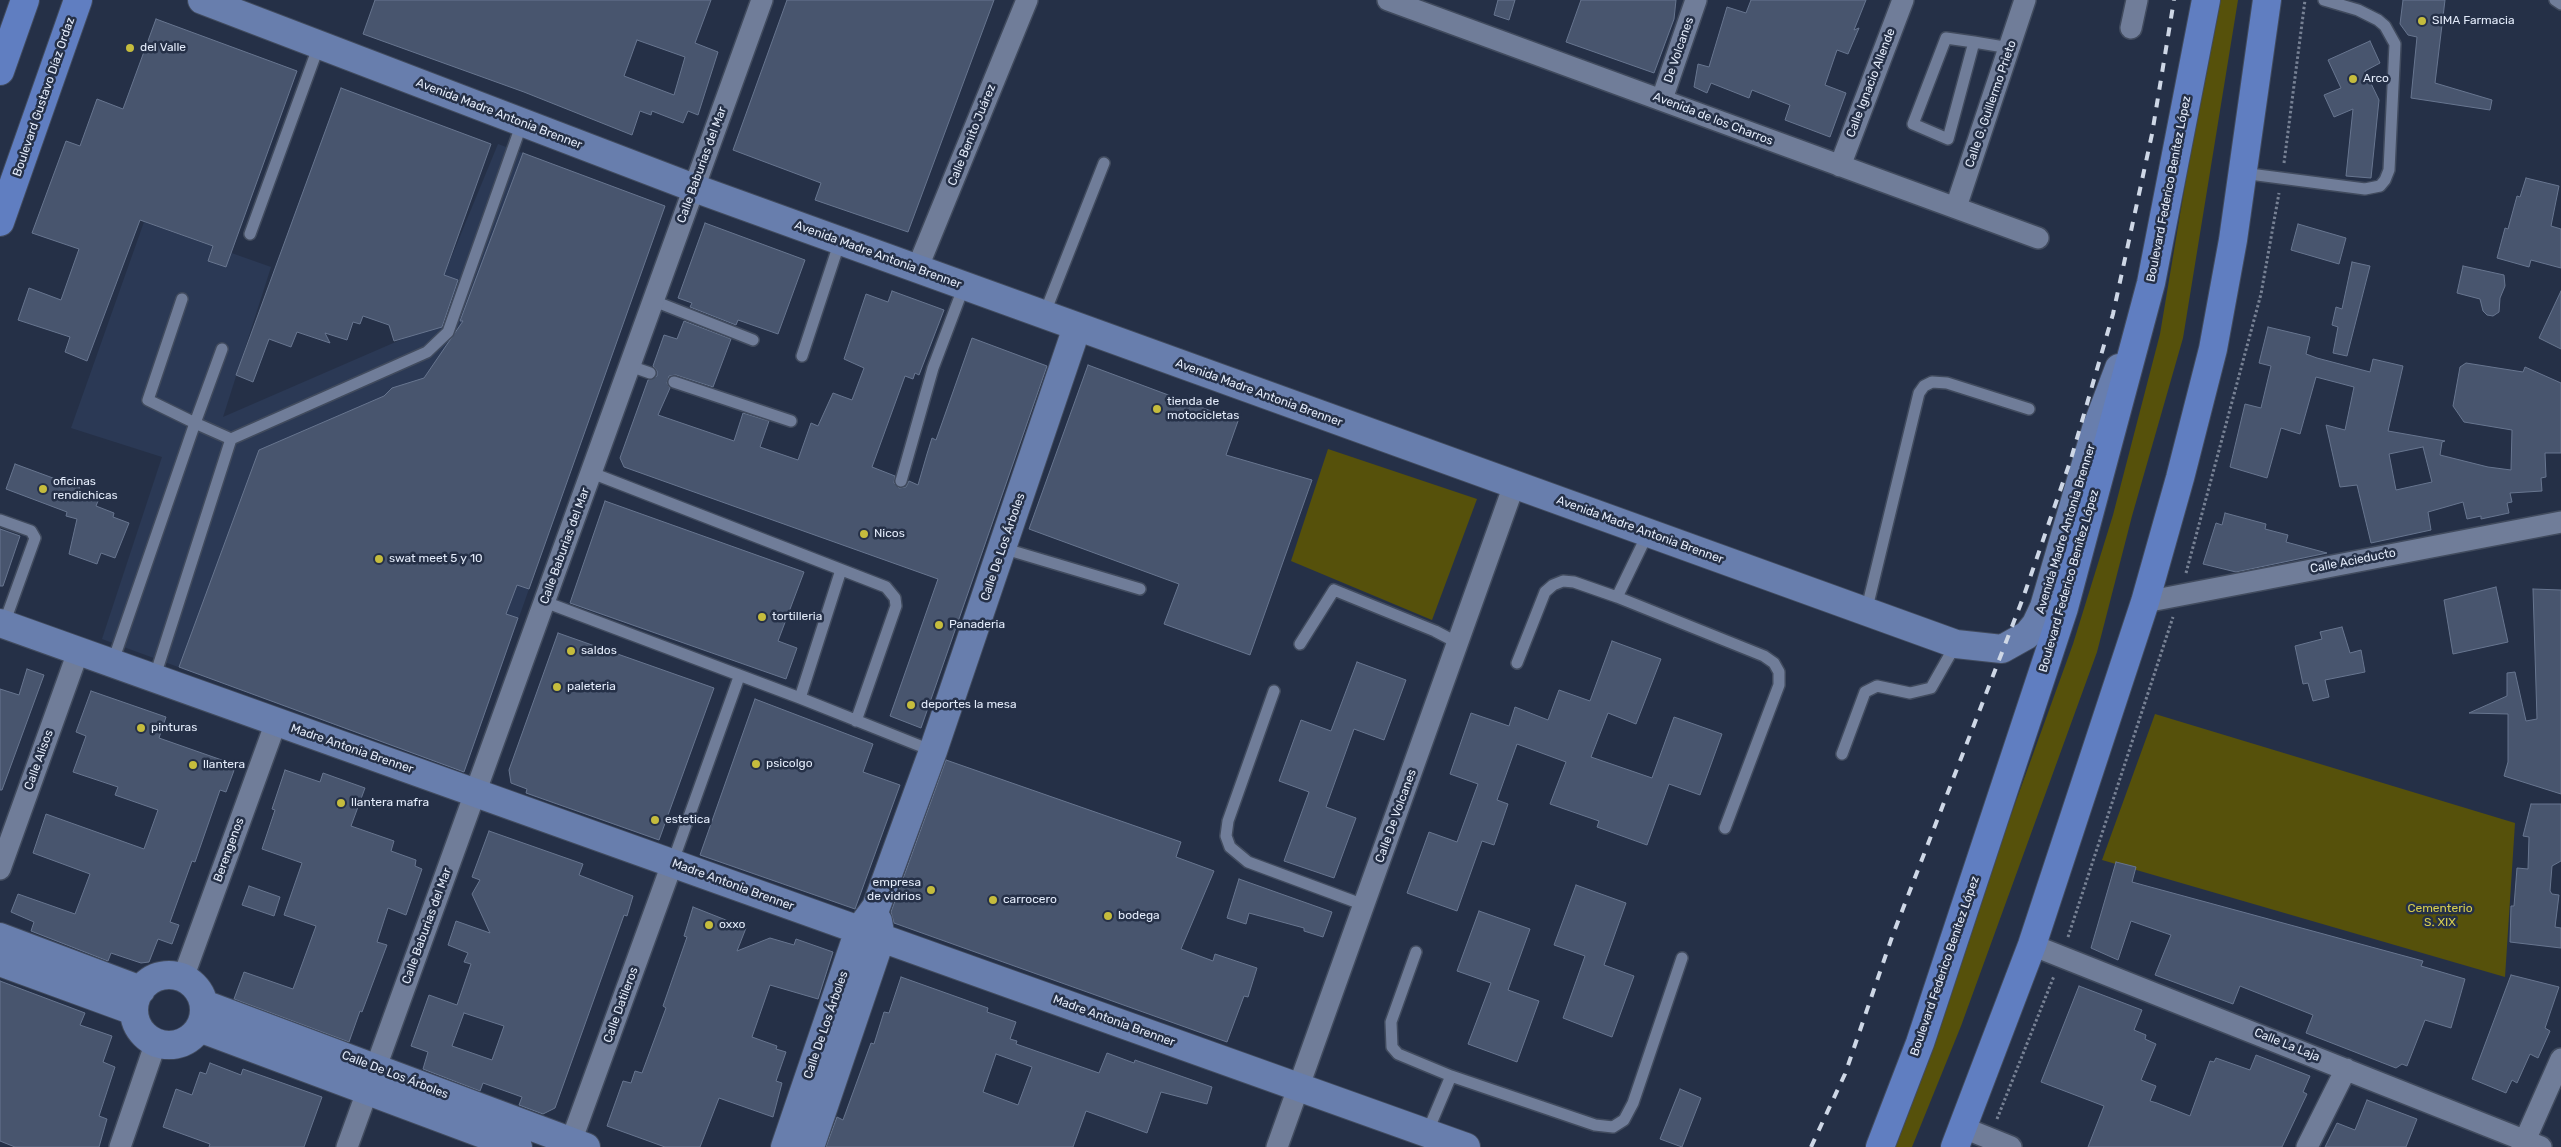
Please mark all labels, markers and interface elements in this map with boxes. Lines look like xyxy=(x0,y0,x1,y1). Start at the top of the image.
place label: SIMA Farmacia xyxy=(2432,14,2515,28)
street label: De Volcanes xyxy=(1661,15,1697,85)
marker: SIMA Farmacia xyxy=(2416,15,2428,27)
street label: Boulevard Gustavo Díaz Ordaz xyxy=(10,16,78,178)
street label: Calle Ignacio Allende xyxy=(1844,26,1898,140)
street label: Calle G. Guillermo Prieto xyxy=(1962,39,2020,169)
place label: del Valle xyxy=(140,41,186,55)
marker: del Valle xyxy=(124,42,136,54)
place label: Arco xyxy=(2363,72,2389,86)
marker: Arco xyxy=(2347,73,2359,85)
street label: Avenida Madre Antonia Brenner xyxy=(414,76,584,152)
street label: Calle Benito Juárez xyxy=(945,82,999,188)
street label: Avenida de los Charros xyxy=(1651,89,1775,149)
street label: Boulevard Federico Benítez López xyxy=(2144,95,2194,283)
street label: Calle Baburias del Mar xyxy=(674,105,730,225)
street label: Avenida Madre Antonia Brenner xyxy=(793,218,963,292)
street label: Avenida Madre Antonia Brenner xyxy=(1174,356,1344,430)
place label: tienda de motocicletas xyxy=(1167,395,1239,423)
marker: tienda de motocicletas xyxy=(1151,403,1163,415)
street label: Avenida Madre Antonia Brenner xyxy=(2033,442,2099,616)
place label: oficinas rendichicas xyxy=(53,475,118,503)
marker: oficinas rendichicas xyxy=(37,483,49,495)
street label: Calle Baburias del Mar xyxy=(537,486,593,606)
street label: Boulevard Federico Benítez López xyxy=(2036,488,2102,674)
street label: Calle De Los Árboles xyxy=(978,491,1028,603)
street label: Avenida Madre Antonia Brenner xyxy=(1555,493,1725,567)
place label: Nicos xyxy=(874,527,905,541)
marker: Nicos xyxy=(858,528,870,540)
street label: Calle Acieducto xyxy=(2309,546,2397,576)
place label: swat meet 5 y 10 xyxy=(389,552,483,566)
marker: swat meet 5 y 10 xyxy=(373,553,385,565)
place label: tortilleria xyxy=(772,610,822,624)
marker: tortilleria xyxy=(756,611,768,623)
place label: Panaderia xyxy=(949,618,1005,632)
marker: Panaderia xyxy=(933,619,945,631)
place label: saldos xyxy=(581,644,617,658)
marker: saldos xyxy=(565,645,577,657)
place label: paleteria xyxy=(567,680,616,694)
marker: paleteria xyxy=(551,681,563,693)
place label: deportes la mesa xyxy=(921,698,1017,712)
marker: deportes la mesa xyxy=(905,699,917,711)
place label: pinturas xyxy=(151,721,197,735)
street label: Madre Antonia Brenner xyxy=(289,721,415,777)
marker: pinturas xyxy=(135,722,147,734)
street label: Calle Alisos xyxy=(21,728,57,792)
place label: psicolgo xyxy=(766,757,813,771)
place label: llantera xyxy=(203,758,245,772)
marker: psicolgo xyxy=(750,758,762,770)
marker: llantera xyxy=(187,759,199,771)
street label: Calle De Volcanes xyxy=(1372,767,1420,865)
place label: llantera mafra xyxy=(351,796,429,810)
marker: llantera mafra xyxy=(335,797,347,809)
place label: estetica xyxy=(665,813,710,827)
marker: estetica xyxy=(649,814,661,826)
street label: Berengenos xyxy=(211,816,247,884)
street label: Madre Antonia Brenner xyxy=(670,856,796,914)
street label: Calle Baburias del Mar xyxy=(399,866,455,986)
street label: Boulevard Federico Benítez López xyxy=(1907,874,1983,1058)
place label: empresa de vidrios xyxy=(867,876,921,904)
marker: empresa de vidrios xyxy=(925,884,937,896)
place label: carrocero xyxy=(1003,893,1057,907)
marker: carrocero xyxy=(987,894,999,906)
park label: Cementerio S. XIX xyxy=(2407,902,2473,930)
place label: bodega xyxy=(1118,909,1160,923)
marker: bodega xyxy=(1102,910,1114,922)
place label: oxxo xyxy=(719,918,745,932)
marker: oxxo xyxy=(703,919,715,931)
street label: Calle Datileros xyxy=(601,965,641,1045)
street label: Calle De Los Árboles xyxy=(801,969,851,1081)
street label: Madre Antonia Brenner xyxy=(1051,992,1177,1050)
street label: Calle La Laja xyxy=(2252,1025,2322,1065)
street label: Calle De Los Árboles xyxy=(340,1048,450,1102)

